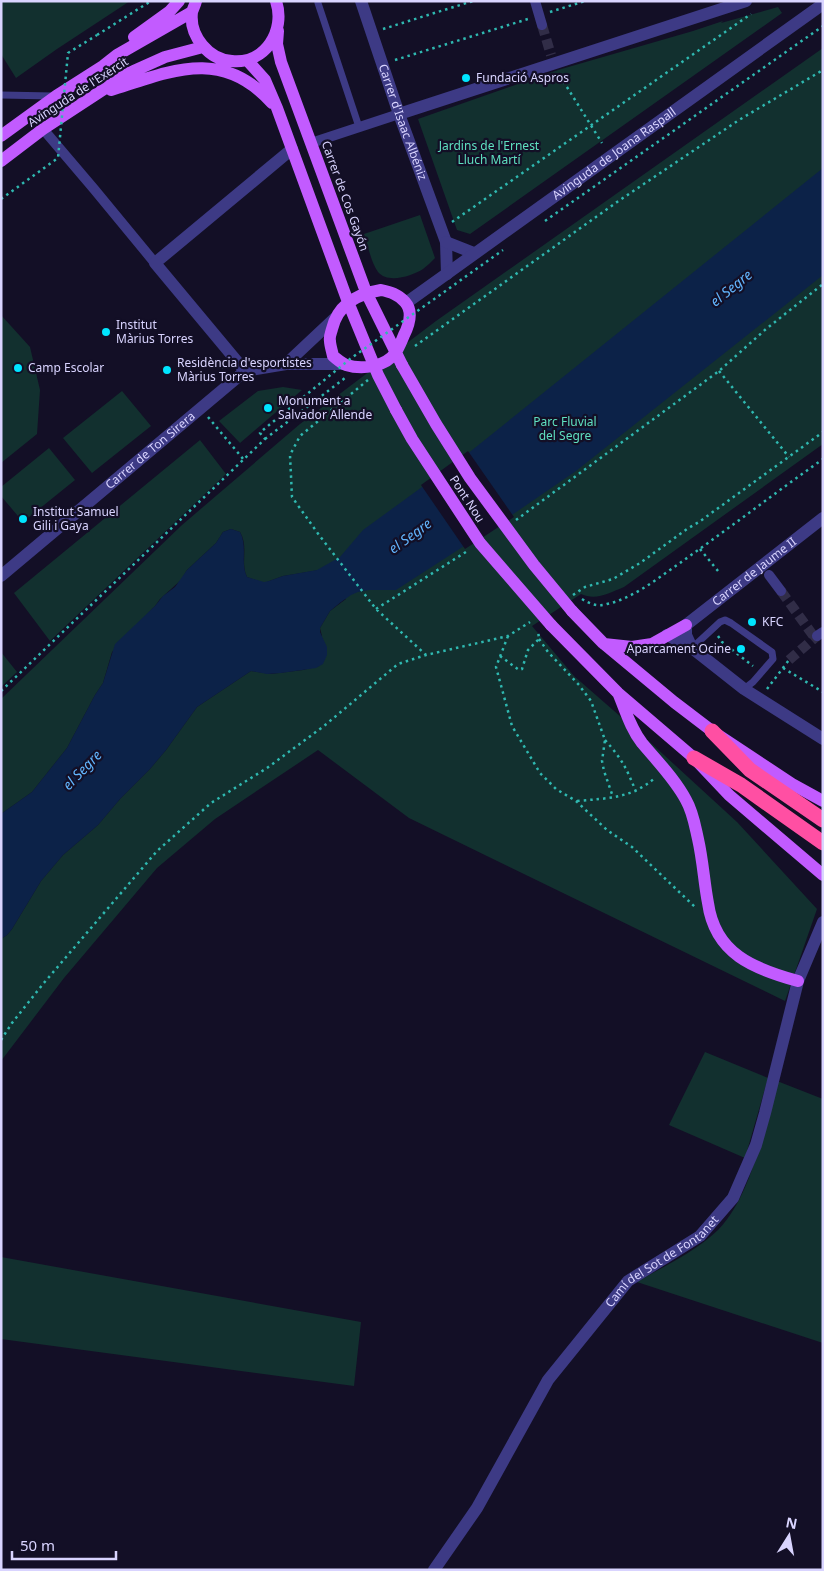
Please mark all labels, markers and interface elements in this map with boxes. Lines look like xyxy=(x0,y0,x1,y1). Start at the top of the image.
street label: Avinguda de l'Exèrcit xyxy=(24,52,132,131)
street label: Carrer d'Isaac Albéniz xyxy=(375,61,432,183)
place label: Fundació Aspros xyxy=(476,69,569,86)
marker: Fundació Aspros xyxy=(460,72,472,84)
street label: Avinguda de Joana Raspall xyxy=(548,103,679,204)
park label: Jardins de l'Ernest Lluch Martí xyxy=(438,137,540,168)
street label: Carrer de Cos Gayón xyxy=(318,138,373,253)
water label: el Segre xyxy=(706,265,756,310)
place label: Institut Màrius Torres xyxy=(116,316,193,347)
marker: Institut Màrius Torres xyxy=(100,326,112,338)
place label: Residència d'esportistes Màrius Torres xyxy=(177,354,312,385)
place label: Camp Escolar xyxy=(28,359,104,376)
marker: Camp Escolar xyxy=(12,362,24,374)
marker: Residència d'esportistes Màrius Torres xyxy=(161,364,173,376)
place label: Monument a Salvador Allende xyxy=(278,392,372,423)
marker: Monument a Salvador Allende xyxy=(262,402,274,414)
street label: Carrer de Ton Sirera xyxy=(101,407,199,493)
park label: Parc Fluvial del Segre xyxy=(533,413,597,444)
street label: Pont Nou xyxy=(446,472,489,526)
place label: Institut Samuel Gili i Gaya xyxy=(33,503,119,534)
marker: Institut Samuel Gili i Gaya xyxy=(17,513,29,525)
water label: el Segre xyxy=(384,514,435,558)
street label: Carrer de Jaume II xyxy=(708,533,800,610)
place label: KFC xyxy=(762,613,784,630)
marker: KFC xyxy=(746,616,758,628)
place label: Aparcament Ocine xyxy=(627,640,731,657)
marker: Aparcament Ocine xyxy=(735,643,747,655)
water label: el Segre xyxy=(58,746,105,794)
street label: Camí del Sot de Fontanet xyxy=(601,1211,723,1311)
north arrow xyxy=(764,1511,814,1561)
text: N xyxy=(784,1512,799,1533)
scale bar xyxy=(12,1528,116,1560)
text: 50 m xyxy=(20,1535,55,1555)

